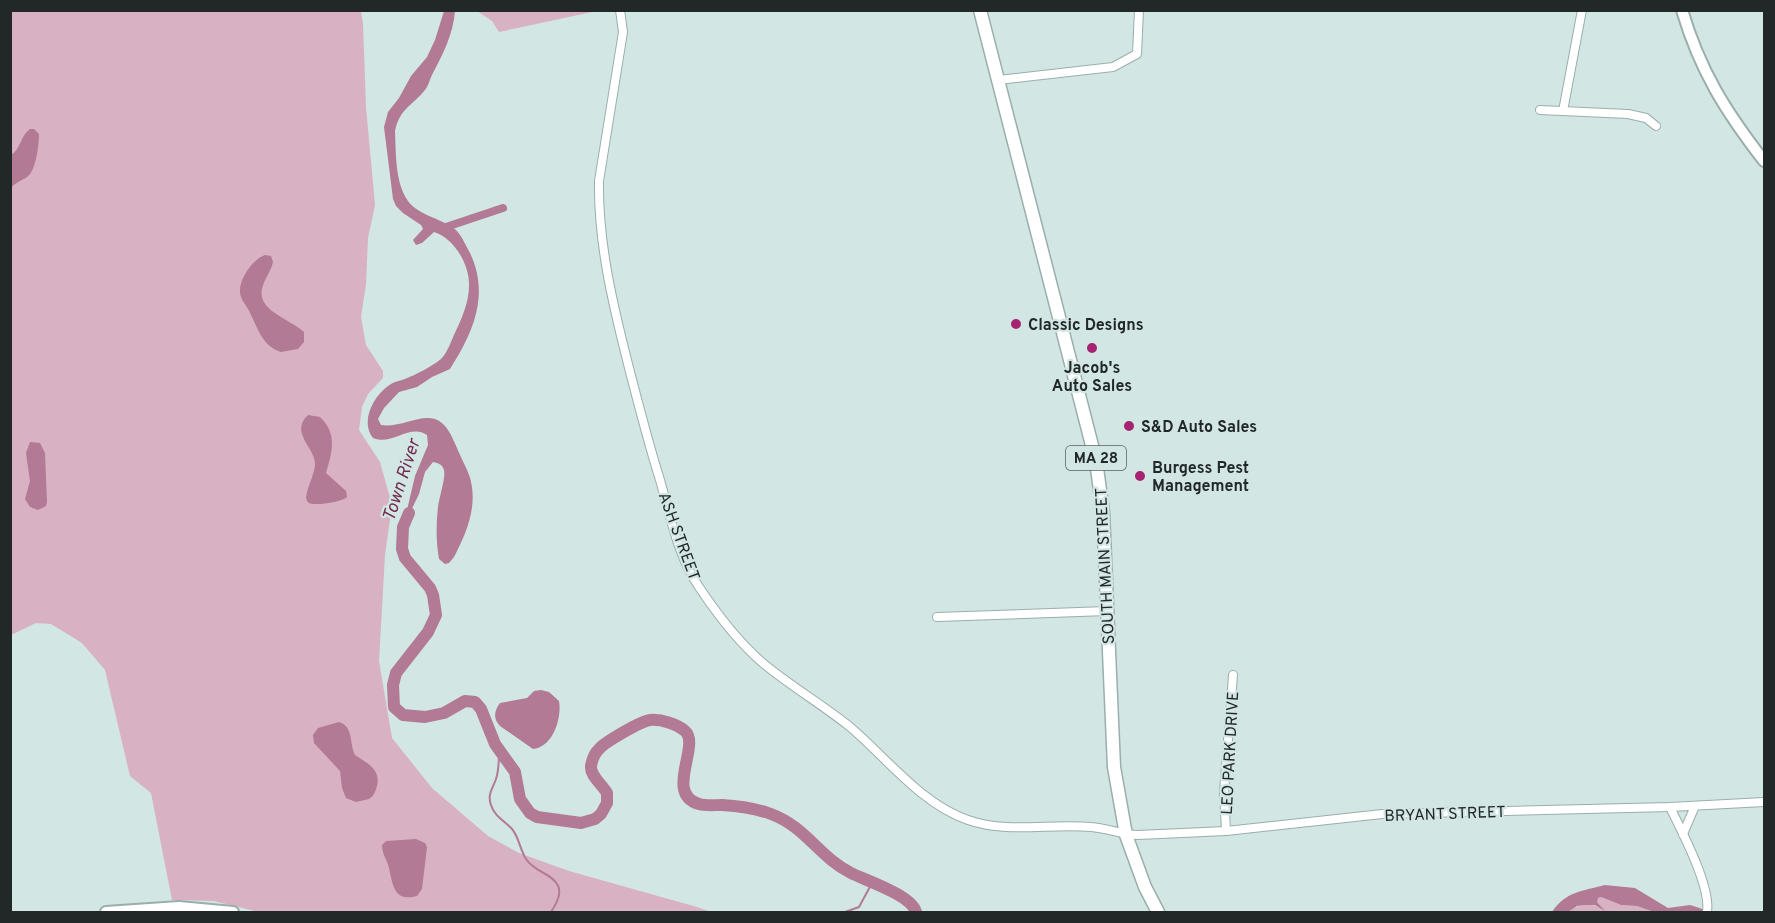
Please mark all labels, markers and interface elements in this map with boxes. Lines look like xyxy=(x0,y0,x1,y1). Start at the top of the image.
place label: Classic Designs xyxy=(1028,316,1144,336)
marker: Classic Designs xyxy=(1009,317,1023,331)
marker: Jacob's Auto Sales xyxy=(1085,341,1099,355)
place label: Jacob's Auto Sales xyxy=(1052,359,1132,397)
place label: S&D Auto Sales xyxy=(1141,418,1257,438)
marker: S&D Auto Sales xyxy=(1122,419,1136,433)
water label: Town River xyxy=(378,434,427,524)
road number: MA 28 xyxy=(1066,446,1126,470)
place label: Burgess Pest Management xyxy=(1152,459,1249,497)
marker: Burgess Pest Management xyxy=(1133,469,1147,483)
street label: SOUTH MAIN STREET xyxy=(1092,487,1120,645)
street label: ASH STREET xyxy=(653,490,703,584)
street label: LEO PARK DRIVE xyxy=(1218,691,1244,815)
street label: BRYANT STREET xyxy=(1384,803,1506,827)

